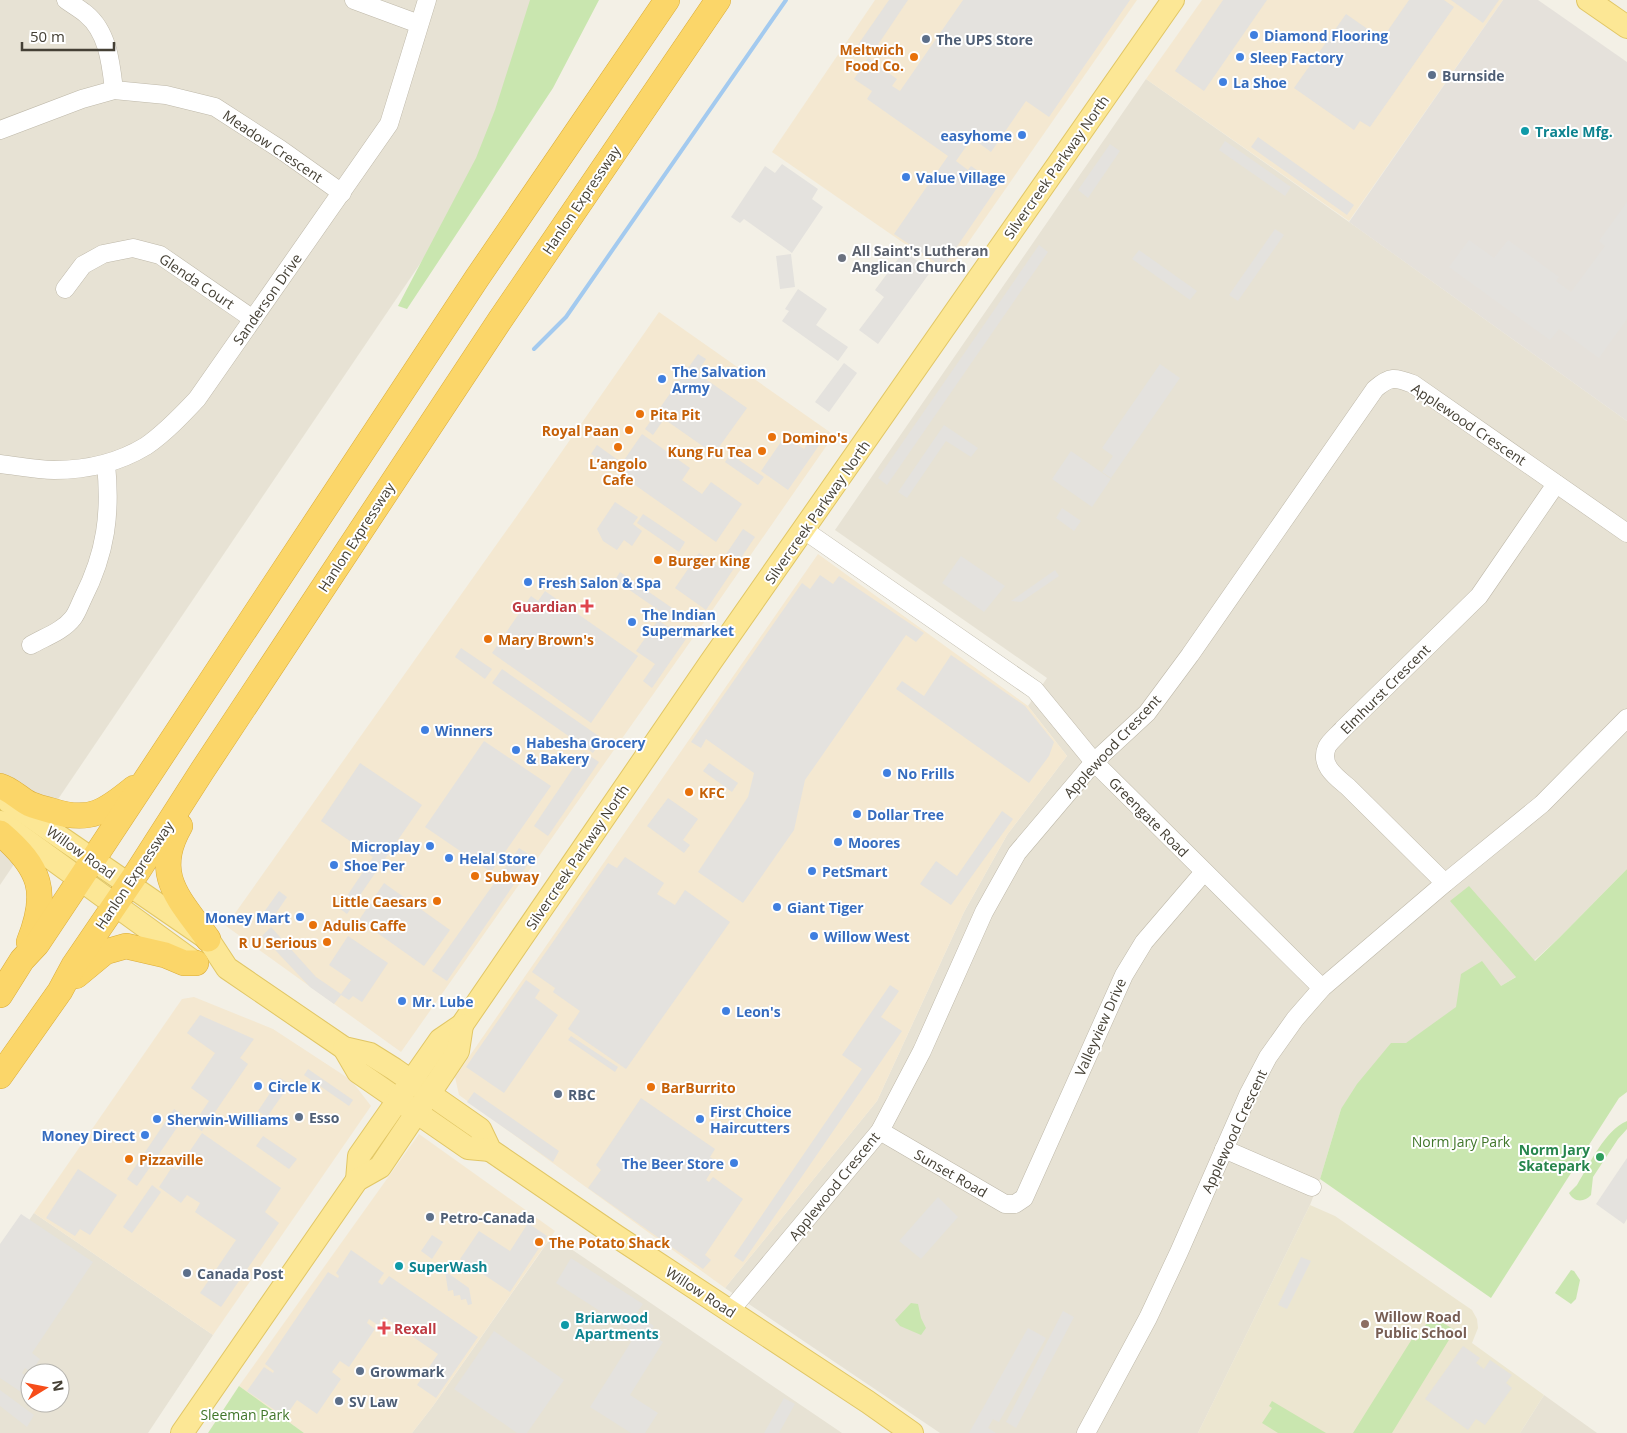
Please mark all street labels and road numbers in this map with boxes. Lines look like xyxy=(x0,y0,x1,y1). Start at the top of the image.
street label: Silvercreek Parkway North xyxy=(999,91,1113,243)
street label: Meadow Crescent xyxy=(219,105,327,187)
street label: Hanlon Expressway xyxy=(538,141,625,258)
street label: Glenda Court xyxy=(156,249,238,313)
street label: Sanderson Drive xyxy=(228,249,306,349)
street label: Applewood Crescent xyxy=(1408,379,1530,469)
street label: Silvercreek Parkway North xyxy=(760,436,874,588)
street label: Hanlon Expressway xyxy=(313,478,399,595)
street label: Elmhurst Crescent xyxy=(1336,640,1434,738)
street label: Applewood Crescent xyxy=(1059,690,1165,802)
street label: Greengate Road xyxy=(1105,773,1193,861)
street label: Silvercreek Parkway North xyxy=(521,781,633,933)
street label: Hanlon Expressway xyxy=(91,816,178,933)
street label: Willow Road xyxy=(43,821,119,883)
street label: Valleyview Drive xyxy=(1070,975,1130,1079)
street label: Applewood Crescent xyxy=(1197,1066,1271,1196)
street label: Applewood Crescent xyxy=(784,1128,884,1244)
street label: Sunset Road xyxy=(911,1144,991,1202)
street label: Willow Road xyxy=(662,1262,740,1322)

